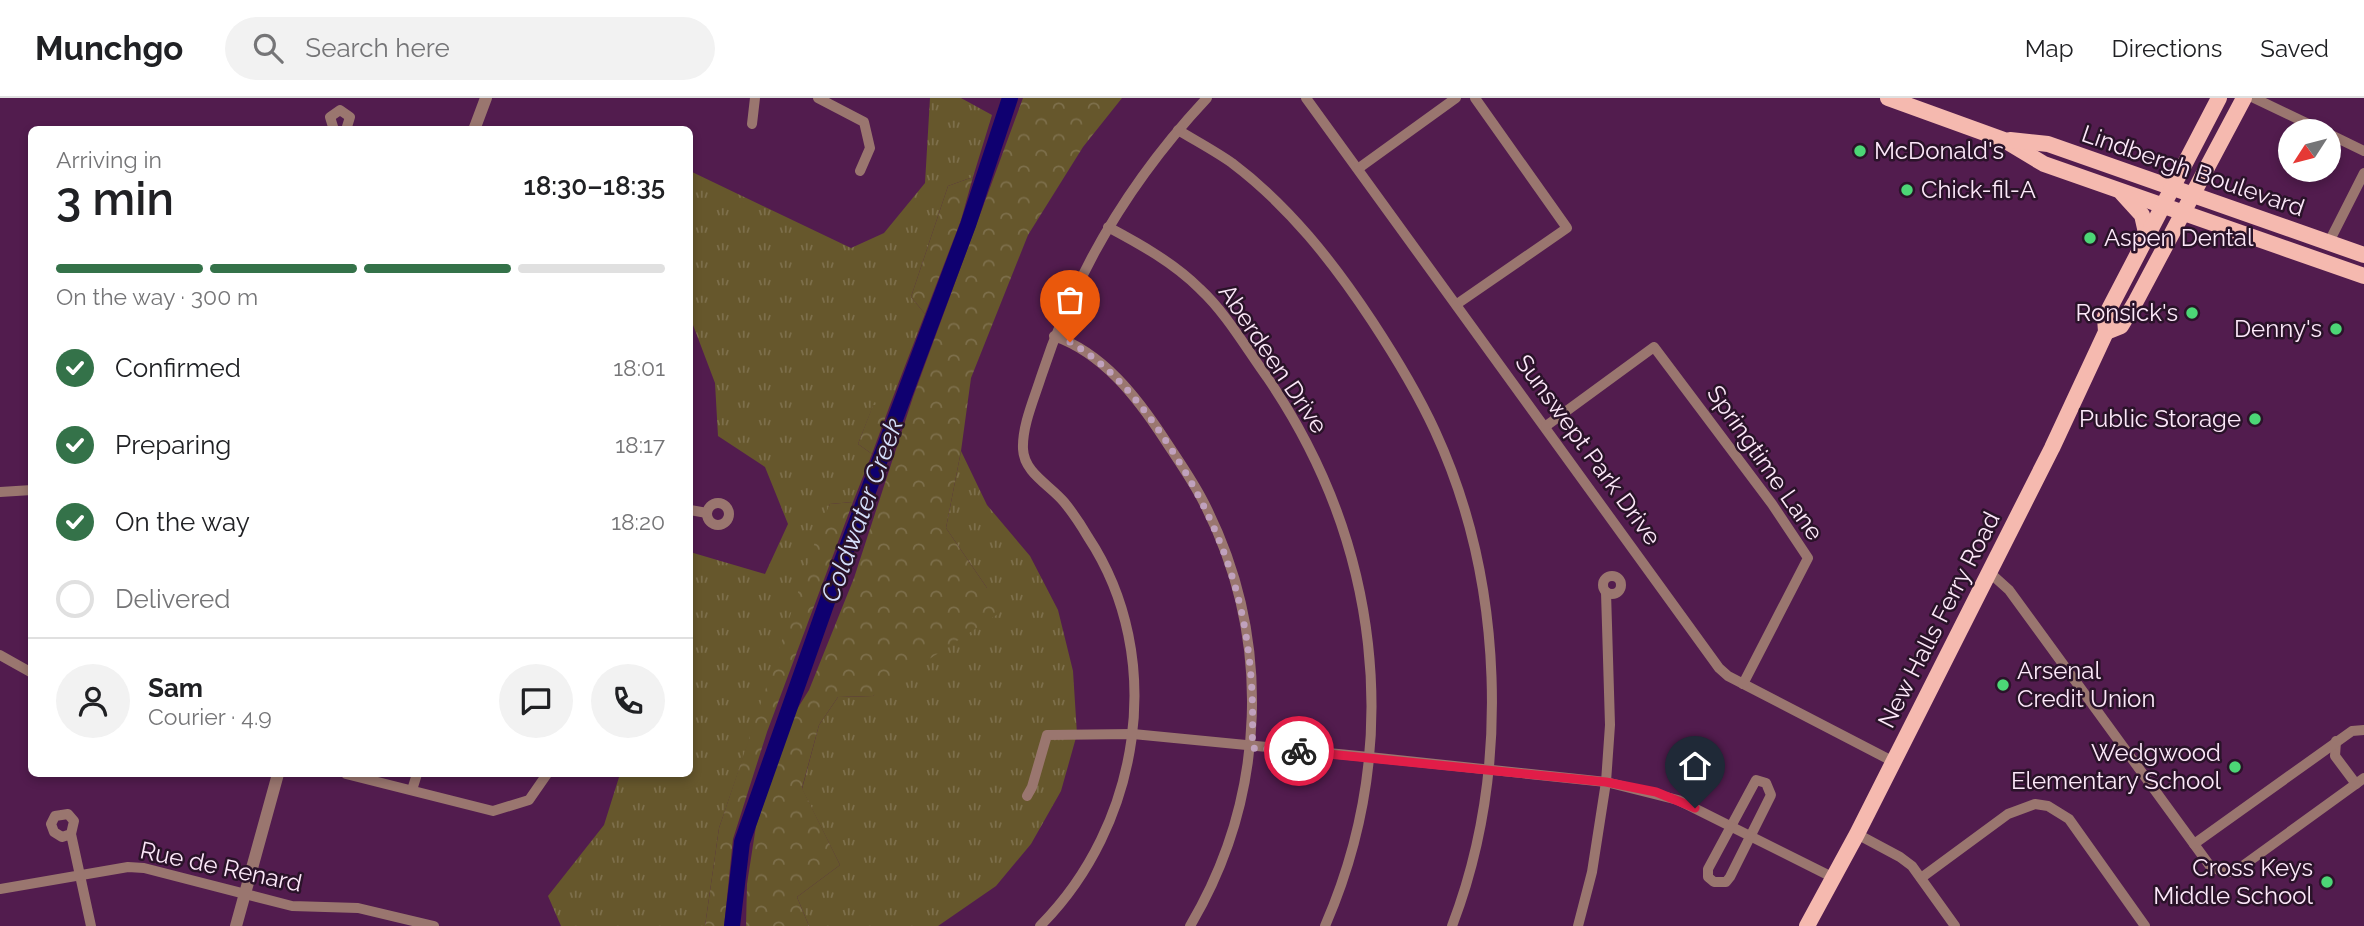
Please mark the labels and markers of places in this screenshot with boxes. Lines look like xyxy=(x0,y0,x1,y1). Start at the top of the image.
place label: McDonald's xyxy=(1874,136,2004,165)
marker: McDonald's xyxy=(1852,143,1868,159)
place label: Chick-fil-A xyxy=(1921,175,2036,204)
marker: Chick-fil-A xyxy=(1899,182,1915,198)
place label: Aspen Dental xyxy=(2104,223,2254,252)
marker: Aspen Dental xyxy=(2082,230,2098,246)
pin xyxy=(1040,270,1100,342)
place label: Ronsick's xyxy=(2076,298,2178,327)
marker: Ronsick's xyxy=(2184,305,2200,321)
place label: Denny's xyxy=(2234,314,2322,343)
marker: Denny's xyxy=(2328,321,2344,337)
place label: Public Storage xyxy=(2079,404,2241,433)
marker: Public Storage xyxy=(2247,411,2263,427)
place label: Arsenal Credit Union xyxy=(2017,656,2155,713)
marker: Arsenal Credit Union xyxy=(1995,677,2011,693)
pin xyxy=(1665,736,1725,808)
place label: Wedgwood Elementary School xyxy=(2011,738,2221,795)
marker: Wedgwood Elementary School xyxy=(2227,759,2243,775)
place label: Cross Keys Middle School xyxy=(2153,853,2313,910)
marker: Cross Keys Middle School xyxy=(2319,874,2335,890)

